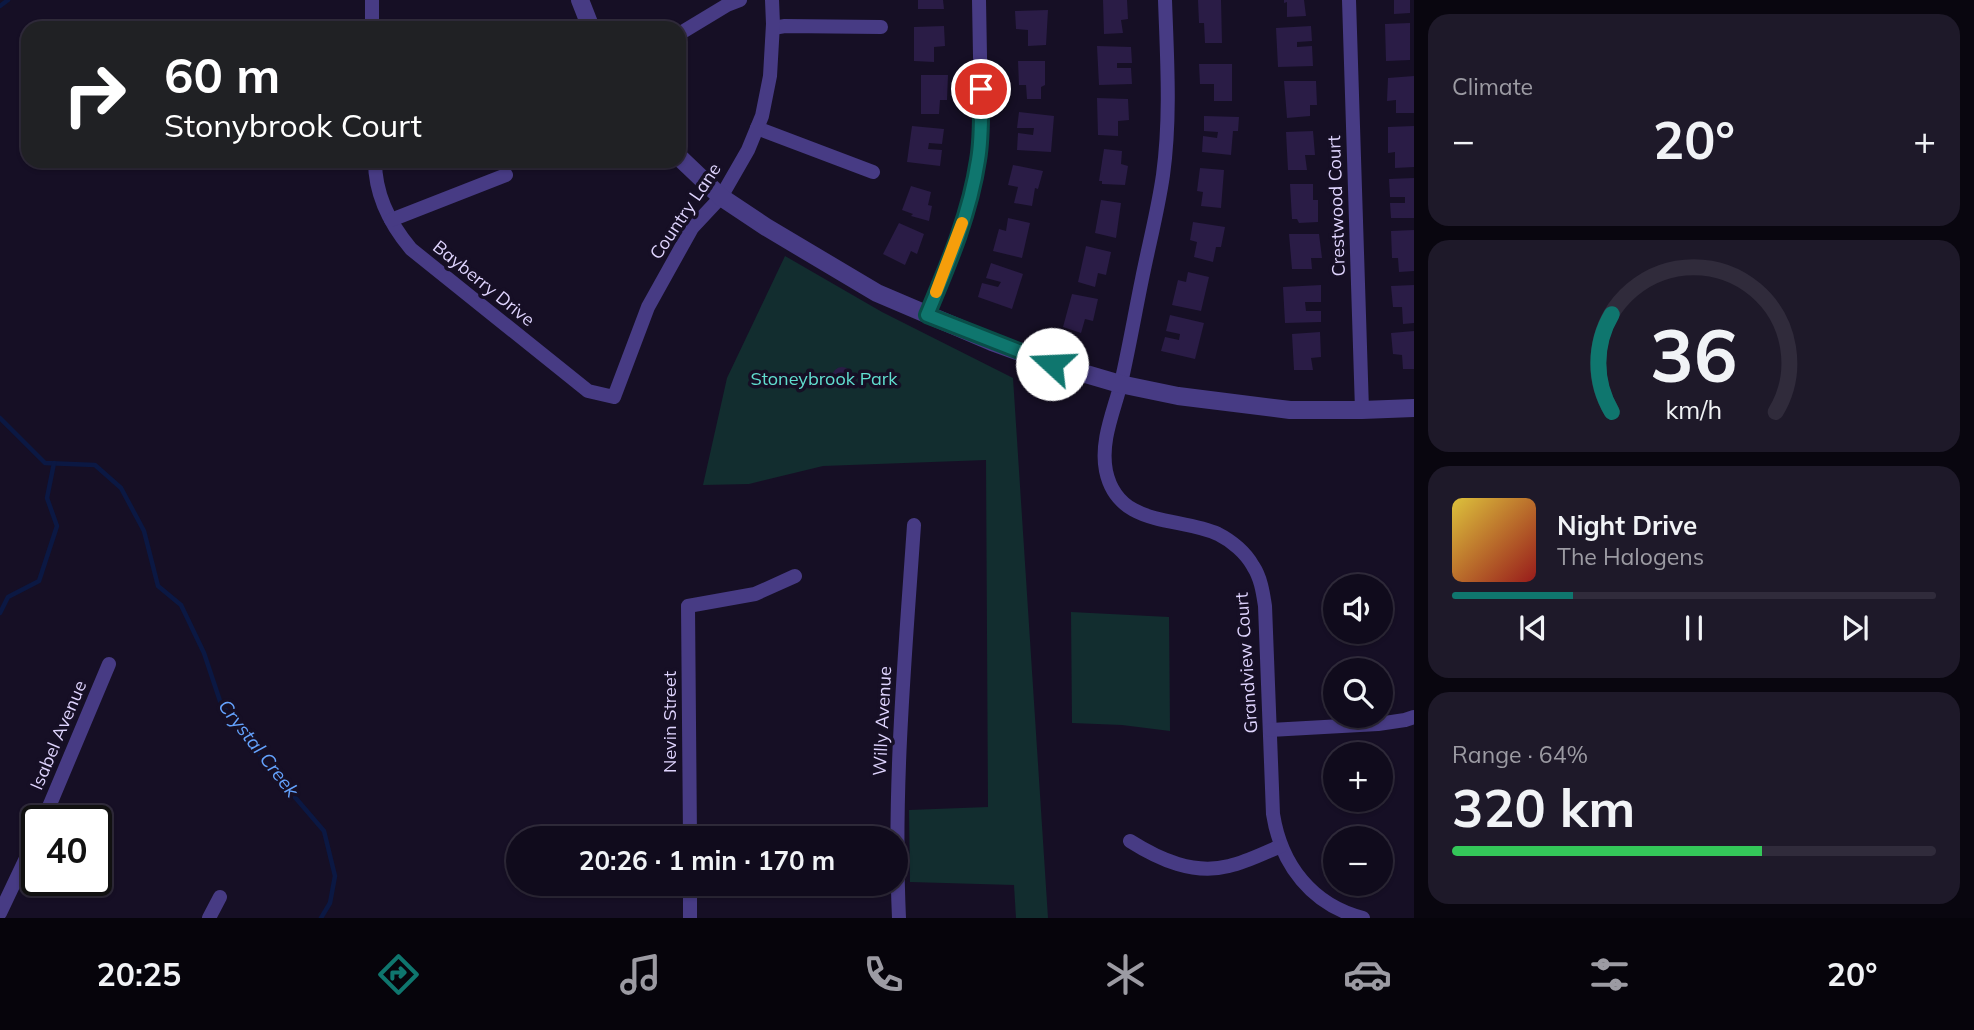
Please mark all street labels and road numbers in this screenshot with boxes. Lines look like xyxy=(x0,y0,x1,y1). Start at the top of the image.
street label: Crestwood Court xyxy=(1322,135,1350,277)
street label: Country Lane xyxy=(644,158,726,264)
street label: Bayberry Drive xyxy=(428,235,540,331)
street label: Grandview Court xyxy=(1230,592,1262,734)
street label: Willy Avenue xyxy=(868,666,896,776)
street label: Nevin Street xyxy=(658,671,681,773)
street label: Isabel Avenue xyxy=(25,677,91,793)

